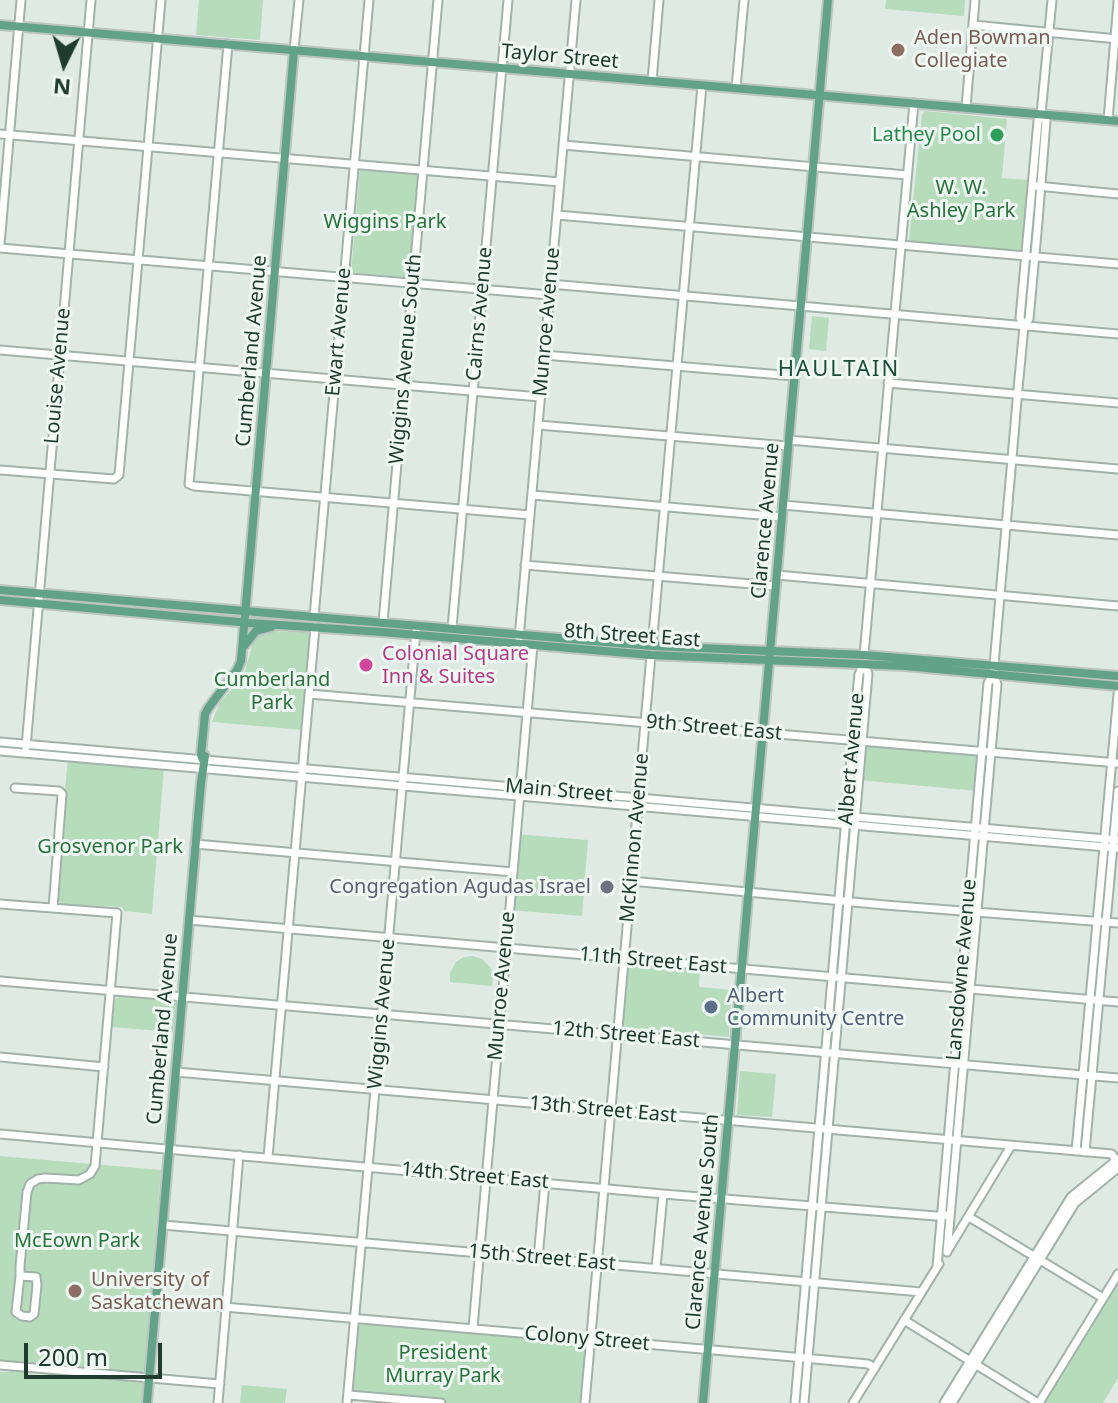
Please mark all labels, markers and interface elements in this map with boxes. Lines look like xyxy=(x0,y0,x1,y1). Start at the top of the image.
north arrow xyxy=(24,24,104,104)
place label: Aden Bowman Collegiate xyxy=(914,26,1051,73)
street label: Taylor Street xyxy=(500,40,620,74)
marker: Aden Bowman Collegiate xyxy=(889,41,907,59)
text: N xyxy=(52,72,72,104)
place label: Lathey Pool xyxy=(872,123,981,147)
marker: Lathey Pool xyxy=(988,126,1006,144)
park label: W. W. Ashley Park xyxy=(907,176,1015,223)
park label: Wiggins Park xyxy=(324,210,446,234)
street label: Cairns Avenue xyxy=(462,246,498,382)
street label: Munroe Avenue xyxy=(529,246,565,398)
street label: Wiggins Avenue South xyxy=(385,253,427,465)
street label: Cumberland Avenue xyxy=(232,254,272,448)
street label: Ewart Avenue xyxy=(321,267,357,397)
street label: Louise Avenue xyxy=(40,307,76,445)
district label: HAULTAIN xyxy=(778,357,900,383)
street label: Clarence Avenue xyxy=(747,442,785,600)
street label: 8th Street East xyxy=(563,619,701,653)
place label: Colonial Square Inn & Suites xyxy=(382,642,529,689)
marker: Colonial Square Inn & Suites xyxy=(357,656,375,674)
park label: Cumberland Park xyxy=(214,668,330,715)
street label: Albert Avenue xyxy=(834,692,870,826)
street label: 9th Street East xyxy=(645,710,783,746)
street label: McKinnon Avenue xyxy=(616,752,654,924)
street label: Main Street xyxy=(504,774,614,808)
park label: Grosvenor Park xyxy=(37,835,183,859)
place label: Congregation Agudas Israel xyxy=(329,875,591,899)
marker: Congregation Agudas Israel xyxy=(598,878,616,896)
street label: Lansdowne Avenue xyxy=(942,878,982,1062)
street label: Munroe Avenue xyxy=(484,910,520,1062)
street label: Cumberland Avenue xyxy=(143,932,183,1126)
street label: Wiggins Avenue xyxy=(363,938,401,1090)
street label: 11th Street East xyxy=(578,943,728,979)
place label: Albert Community Centre xyxy=(727,984,904,1031)
marker: Albert Community Centre xyxy=(702,998,720,1016)
street label: 12th Street East xyxy=(551,1017,701,1053)
street label: 13th Street East xyxy=(528,1092,678,1128)
street label: Clarence Avenue South xyxy=(682,1113,724,1331)
street label: 14th Street East xyxy=(400,1158,550,1194)
park label: McEown Park xyxy=(14,1229,140,1253)
street label: 15th Street East xyxy=(467,1240,617,1276)
place label: University of Saskatchewan xyxy=(91,1268,224,1315)
marker: University of Saskatchewan xyxy=(66,1282,84,1300)
street label: Colony Street xyxy=(523,1322,651,1356)
scale bar xyxy=(28,1327,166,1377)
text: 200 m xyxy=(38,1340,108,1373)
park label: President Murray Park xyxy=(385,1341,501,1388)

